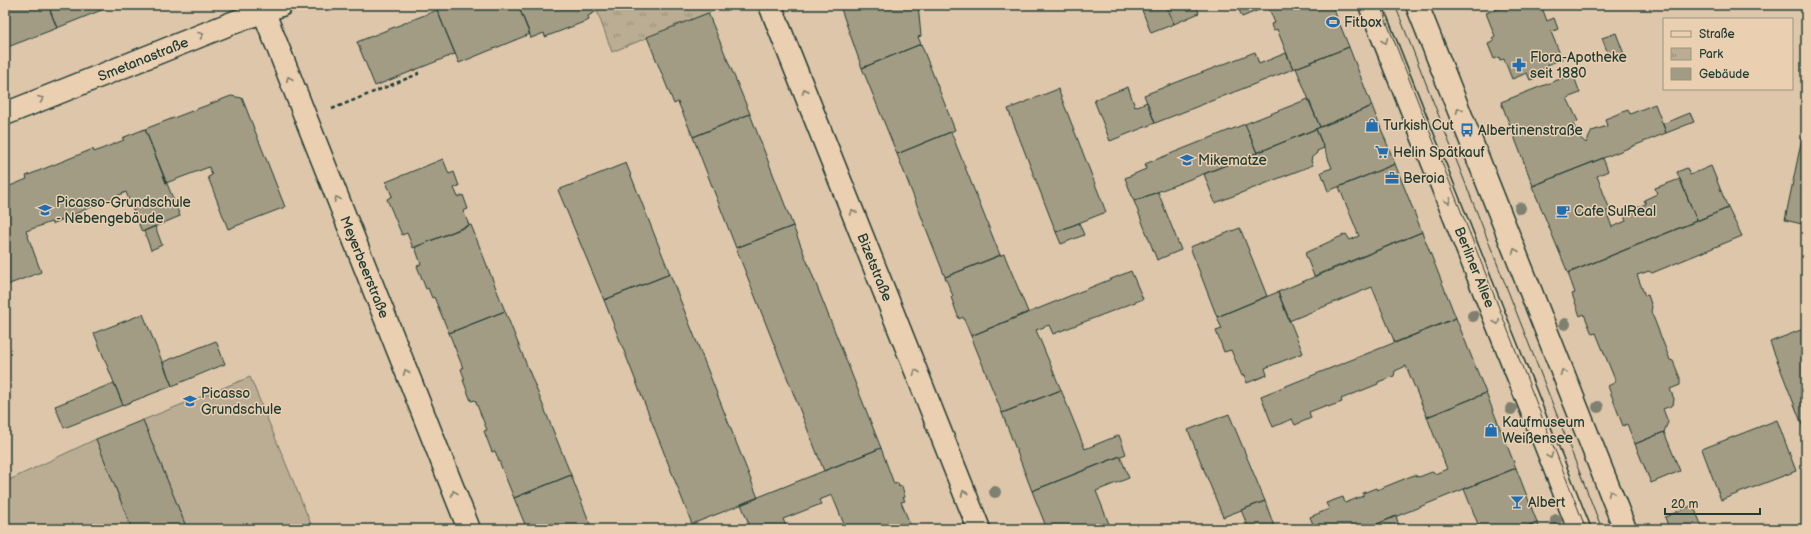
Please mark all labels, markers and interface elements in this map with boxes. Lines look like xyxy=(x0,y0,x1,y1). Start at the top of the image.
sports icon: Fitbox xyxy=(1325,14,1341,30)
place label: Fitbox xyxy=(1344,14,1382,31)
legend xyxy=(1663,18,1793,90)
text: Straße xyxy=(1699,27,1735,42)
one-way arrow xyxy=(197,32,204,40)
street label: Smetanastraße xyxy=(95,34,191,85)
one-way arrow xyxy=(1380,38,1388,45)
text: Park xyxy=(1699,47,1723,62)
place label: Flora-Apotheke seit 1880 xyxy=(1530,49,1627,82)
pharmacy icon: Flora-Apotheke seit 1880 xyxy=(1511,57,1527,73)
text: Gebäude xyxy=(1699,67,1749,82)
one-way arrow xyxy=(286,75,294,82)
one-way arrow xyxy=(801,88,809,95)
one-way arrow xyxy=(38,96,45,104)
one-way arrow xyxy=(1455,106,1463,113)
shop icon: Turkish Cut xyxy=(1364,117,1380,133)
place label: Turkish Cut xyxy=(1383,117,1455,134)
bus stop icon: Albertinenstraße xyxy=(1459,122,1475,138)
place label: Albertinenstraße xyxy=(1478,122,1583,139)
supermarket icon: Helin Spätkauf xyxy=(1374,144,1390,160)
place label: Helin Spätkauf xyxy=(1393,144,1485,161)
school or university icon: Mikematze xyxy=(1179,152,1195,168)
place label: Mikematze xyxy=(1198,152,1267,169)
office icon: Beroia xyxy=(1384,170,1400,186)
place label: Beroia xyxy=(1403,170,1445,187)
place label: Picasso-Grundschule - Nebengebäude xyxy=(56,194,191,227)
one-way arrow xyxy=(334,196,342,203)
one-way arrow xyxy=(1444,198,1452,205)
school or university icon: Picasso-Grundschule - Nebengebäude xyxy=(37,202,53,218)
cafe icon: Cafe SulReal xyxy=(1555,203,1571,219)
place label: Cafe SulReal xyxy=(1574,203,1656,220)
one-way arrow xyxy=(850,208,858,215)
street label: Meyerbeerstraße xyxy=(336,214,393,321)
street label: Berliner Allee xyxy=(1451,224,1498,310)
street label: Bizetstraße xyxy=(853,231,896,304)
one-way arrow xyxy=(1511,248,1519,255)
one-way arrow xyxy=(1492,318,1500,325)
one-way arrow xyxy=(913,368,921,375)
one-way arrow xyxy=(1559,368,1567,375)
one-way arrow xyxy=(403,369,411,376)
place label: Picasso Grundschule xyxy=(201,385,281,418)
school or university icon: Picasso Grundschule xyxy=(182,393,198,409)
place label: Kaufmuseum Weißensee xyxy=(1502,414,1585,447)
shop icon: Kaufmuseum Weißensee xyxy=(1483,422,1499,438)
one-way arrow xyxy=(1545,452,1553,459)
one-way arrow xyxy=(451,489,459,496)
one-way arrow xyxy=(961,489,969,496)
one-way arrow xyxy=(1607,489,1615,496)
scale bar xyxy=(1665,490,1760,516)
bar icon: Albert xyxy=(1509,494,1525,510)
place label: Albert xyxy=(1528,494,1566,511)
text: 20 m xyxy=(1671,497,1698,512)

